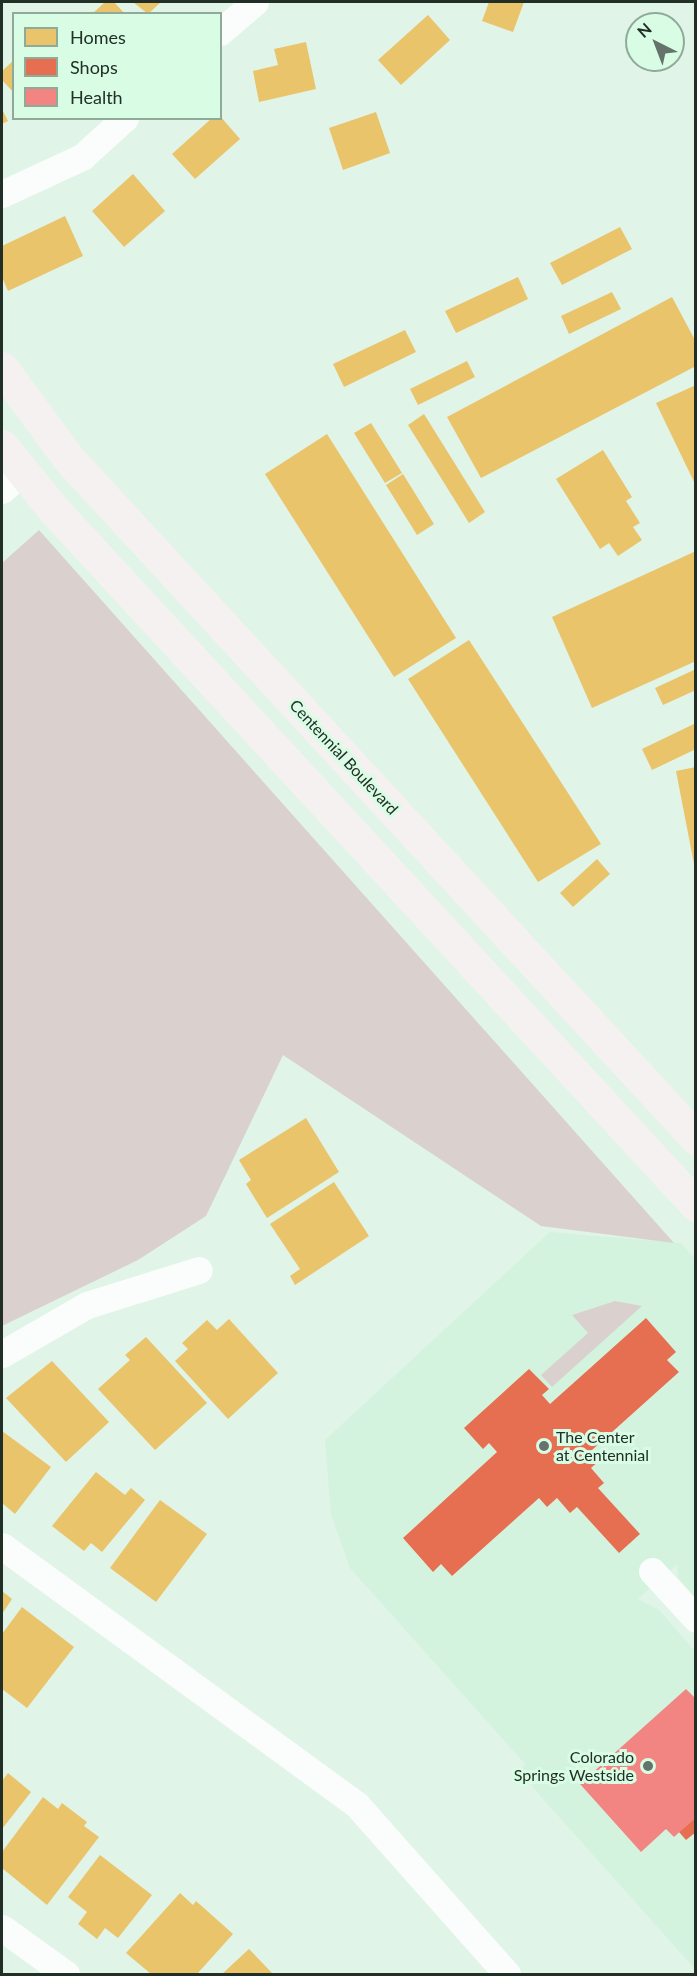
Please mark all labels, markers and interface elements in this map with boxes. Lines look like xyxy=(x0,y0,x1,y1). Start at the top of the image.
legend xyxy=(12,12,222,120)
north arrow xyxy=(625,12,685,72)
text: N xyxy=(633,19,655,41)
text: Homes xyxy=(70,26,126,48)
text: Shops xyxy=(70,56,118,78)
text: Health xyxy=(70,86,123,108)
street label: Centennial Boulevard xyxy=(286,696,402,818)
place label: The Center at Centennial xyxy=(556,1427,649,1465)
marker: The Center at Centennial xyxy=(537,1439,551,1453)
place label: Colorado Springs Westside xyxy=(514,1747,634,1785)
marker: Colorado Springs Westside xyxy=(639,1757,657,1775)

